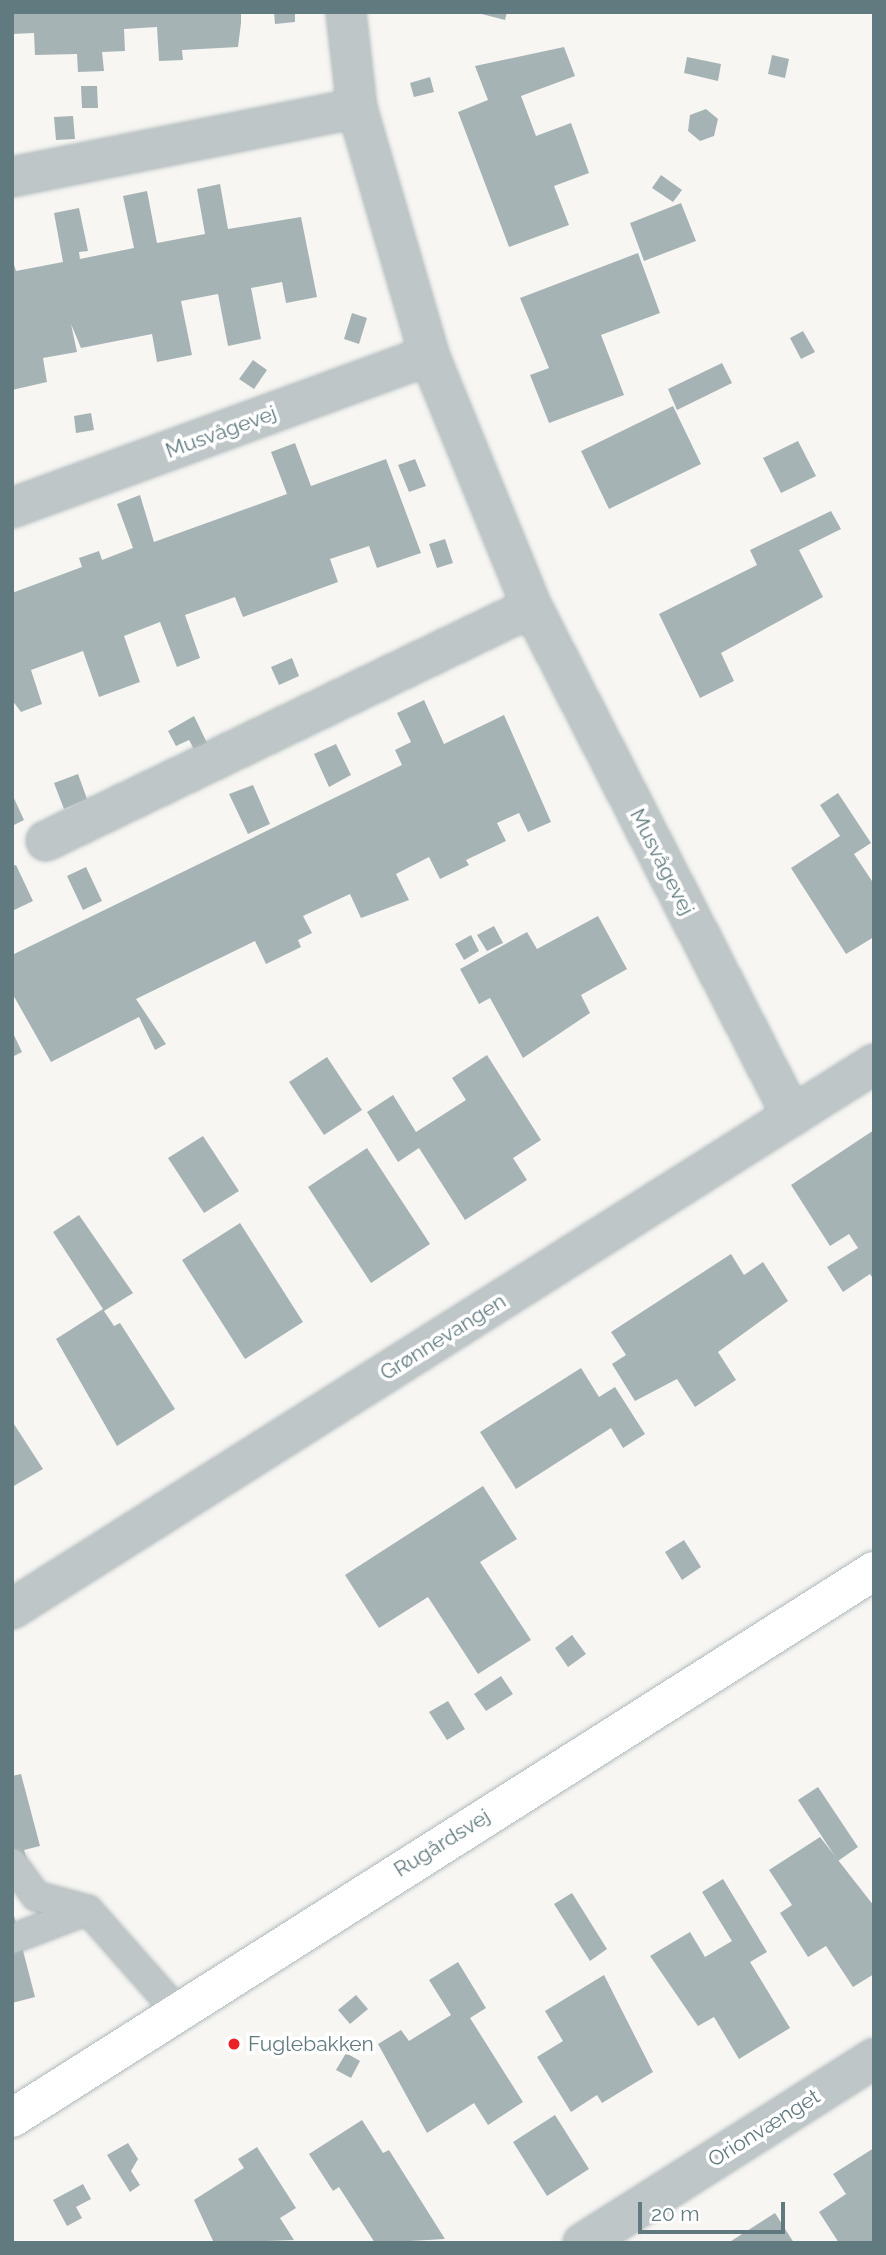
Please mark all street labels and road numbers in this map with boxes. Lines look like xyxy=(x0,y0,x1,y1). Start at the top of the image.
street label: Musvågevej xyxy=(162,400,280,464)
street label: Musvågevej xyxy=(624,805,700,919)
street label: Grønnevangen xyxy=(376,1288,510,1386)
street label: Rugårdsvej xyxy=(389,1804,495,1882)
street label: Orionvænget xyxy=(703,2084,825,2172)

